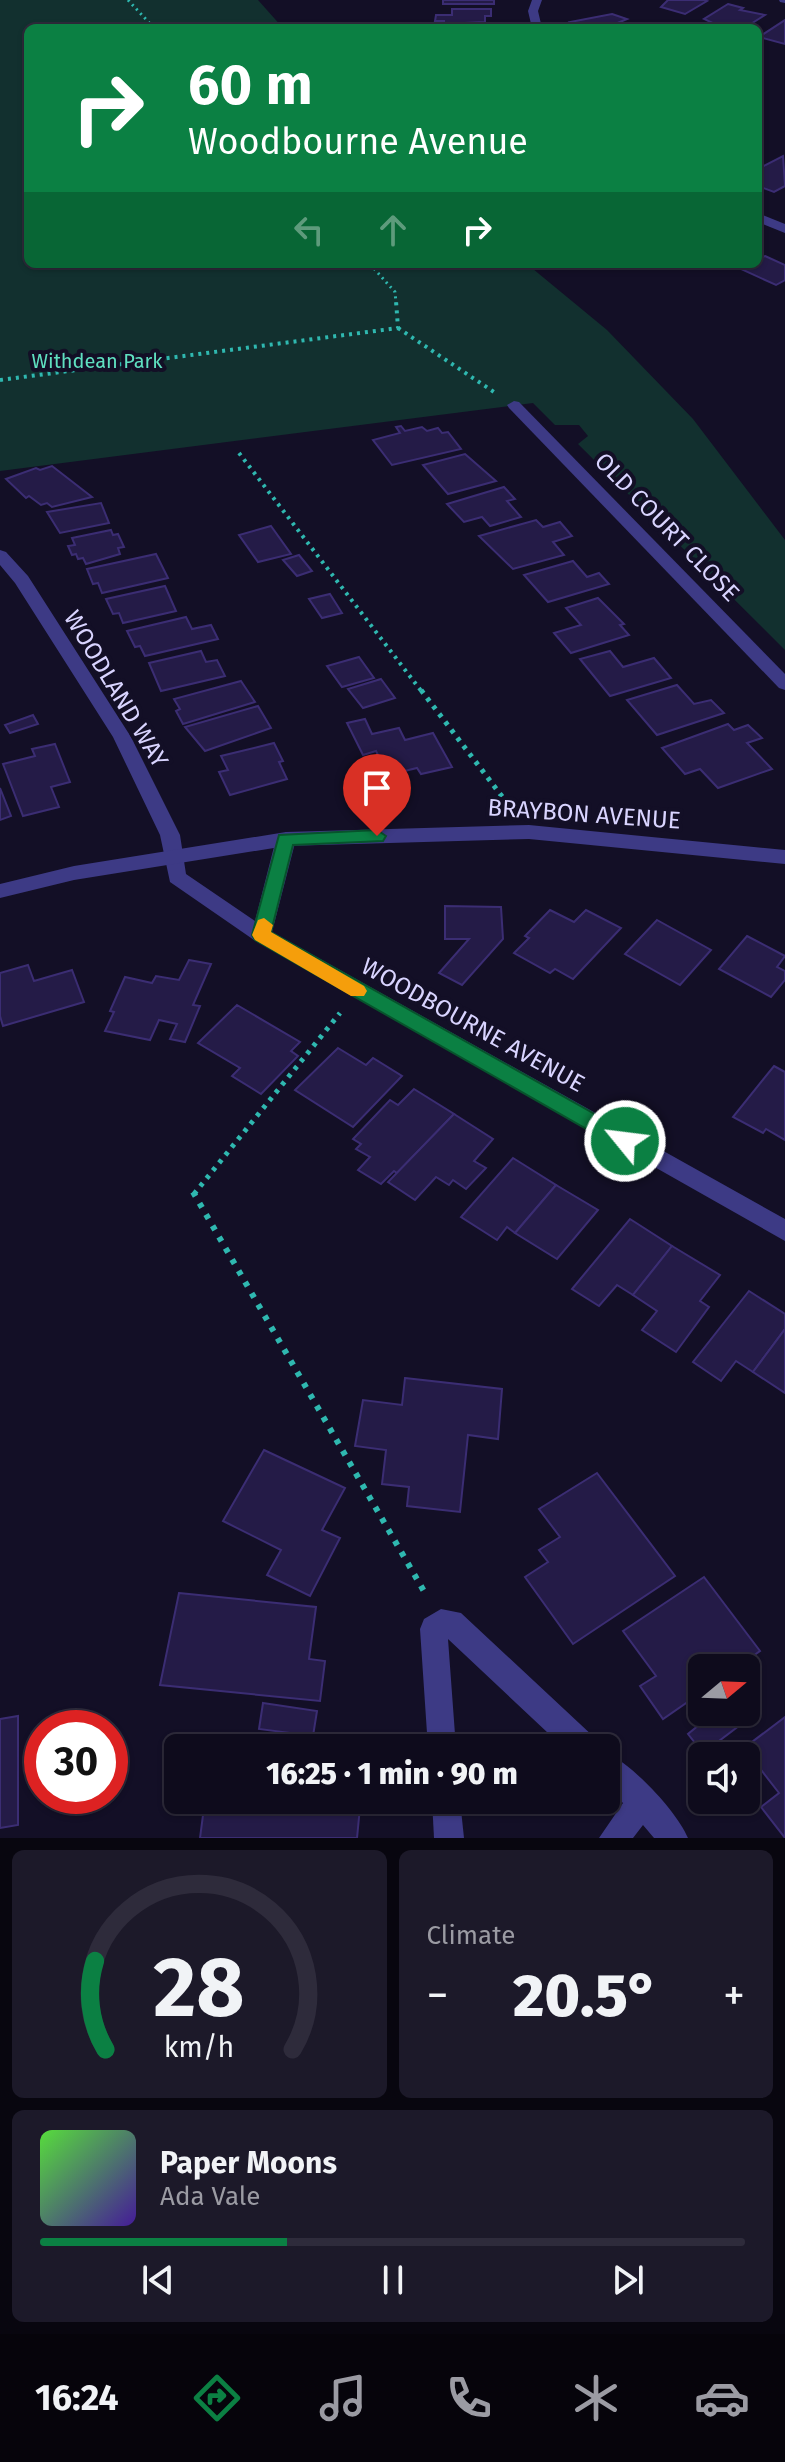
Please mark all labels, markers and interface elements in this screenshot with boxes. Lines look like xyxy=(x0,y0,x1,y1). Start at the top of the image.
text: 60 m xyxy=(188,52,313,119)
icon: right xyxy=(56,56,160,160)
text: Woodbourne Avenue xyxy=(188,120,528,164)
icon: left xyxy=(287,208,331,252)
icon: ahead xyxy=(371,208,415,252)
icon: right xyxy=(455,208,499,252)
park label: Withdean Park xyxy=(31,349,163,373)
street label: OLD COURT CLOSE xyxy=(589,447,745,607)
street label: WOODLAND WAY xyxy=(58,605,174,773)
pin xyxy=(343,754,411,836)
icon: arrive xyxy=(355,766,399,810)
street label: BRAYBON AVENUE xyxy=(486,793,682,835)
street label: WOODBOURNE AVENUE xyxy=(357,952,589,1098)
position arrow xyxy=(583,1099,667,1183)
north arrow xyxy=(688,1654,760,1726)
map controls xyxy=(688,1654,760,1814)
speed limit sign: 30 xyxy=(24,1710,128,1814)
button: sound xyxy=(688,1742,760,1814)
text: 16:25 · 1 min · 90 m xyxy=(266,1756,518,1792)
text: Climate xyxy=(427,1920,515,1951)
text: 28 xyxy=(154,1938,245,2038)
text: 20.5° xyxy=(513,1960,658,2032)
text: − xyxy=(427,1969,449,2022)
text: + xyxy=(723,1969,745,2022)
text: km/h xyxy=(164,2030,235,2065)
text: Paper Moons xyxy=(160,2145,337,2181)
text: Ada Vale xyxy=(160,2181,260,2212)
icon: previous xyxy=(136,2258,180,2302)
icon: pause xyxy=(371,2258,415,2302)
icon: next xyxy=(606,2258,650,2302)
icon: directions xyxy=(189,2370,245,2426)
icon: music xyxy=(315,2370,371,2426)
icon: phone xyxy=(441,2370,497,2426)
icon: climate xyxy=(568,2370,624,2426)
icon: car xyxy=(694,2370,750,2426)
text: 16:24 xyxy=(35,2376,119,2420)

